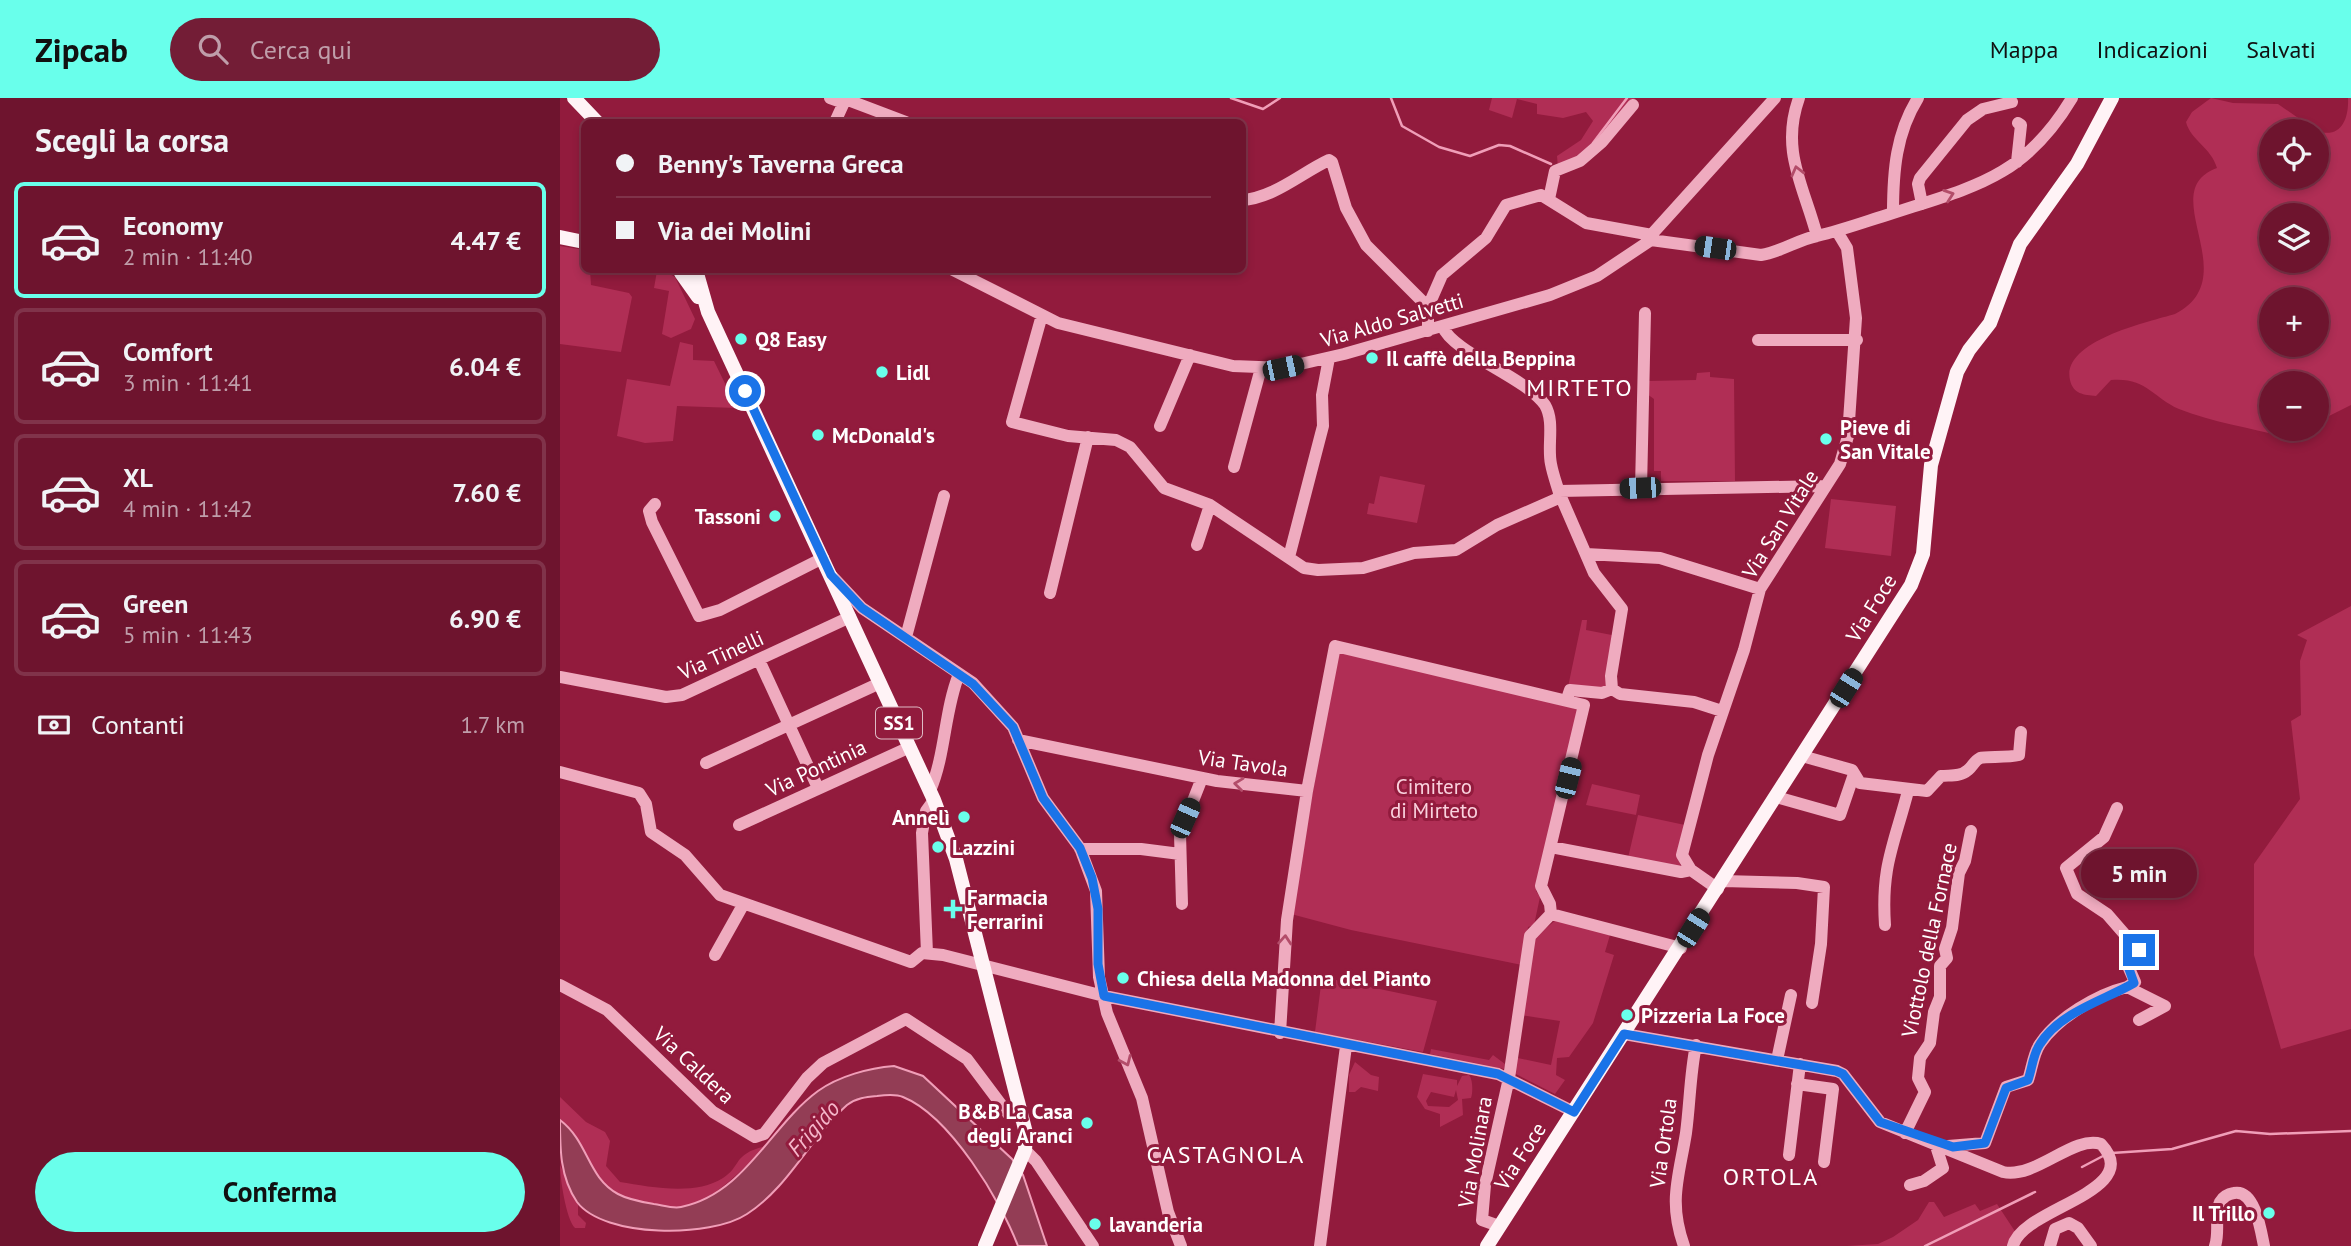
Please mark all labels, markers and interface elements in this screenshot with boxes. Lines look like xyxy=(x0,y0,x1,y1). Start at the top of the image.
search box xyxy=(170,18,660,81)
text: Zipcab xyxy=(35,28,128,71)
icon: search xyxy=(194,30,232,68)
text: Cerca qui xyxy=(250,33,352,66)
text: Mappa xyxy=(1990,34,2059,65)
text: Indicazioni xyxy=(2097,34,2208,65)
text: Salvati xyxy=(2246,34,2316,65)
text: Scegli la corsa xyxy=(35,119,229,161)
map controls xyxy=(2259,119,2329,441)
button: locate xyxy=(2259,119,2329,189)
text: Benny's Taverna Greca xyxy=(658,147,904,180)
one-way arrow xyxy=(1791,165,1805,177)
one-way arrow xyxy=(1942,189,1954,203)
button: layers xyxy=(2259,203,2329,273)
icon: car xyxy=(39,209,102,272)
text: Economy xyxy=(123,209,223,242)
text: Via dei Molini xyxy=(658,214,811,247)
text: 4.47 € xyxy=(450,224,521,257)
car xyxy=(1693,235,1738,261)
text: 2 min · 11:40 xyxy=(123,242,253,271)
street label: Via Aldo Salvetti xyxy=(1316,287,1467,354)
button: + xyxy=(2259,287,2329,357)
place label: Q8 Easy xyxy=(755,326,828,353)
marker: Q8 Easy xyxy=(733,331,749,347)
icon: car xyxy=(39,335,102,398)
text: Comfort xyxy=(123,335,213,368)
place label: Il caffè della Beppina xyxy=(1386,345,1576,372)
text: 6.04 € xyxy=(449,350,521,383)
marker: Il caffè della Beppina xyxy=(1364,350,1380,366)
car xyxy=(1261,353,1306,383)
place label: Lidl xyxy=(896,359,931,386)
marker: Lidl xyxy=(874,364,890,380)
text: 3 min · 11:41 xyxy=(123,368,253,397)
button: − xyxy=(2259,371,2329,441)
district label: MIRTETO xyxy=(1526,372,1634,403)
route start xyxy=(729,375,761,407)
place label: Pieve di San Vitale xyxy=(1840,414,1931,465)
place label: McDonald's xyxy=(832,422,935,449)
marker: McDonald's xyxy=(810,427,826,443)
marker: Pieve di San Vitale xyxy=(1818,431,1834,447)
icon: car xyxy=(39,461,102,524)
text: XL xyxy=(123,461,153,494)
street label: Via San Vitale xyxy=(1735,464,1824,584)
text: 7.60 € xyxy=(452,476,521,509)
car xyxy=(1619,477,1662,499)
text: 4 min · 11:42 xyxy=(123,494,253,523)
place label: Tassoni xyxy=(695,503,761,530)
marker: Tassoni xyxy=(767,508,783,524)
street label: Via Foce xyxy=(1839,569,1902,648)
icon: car xyxy=(39,587,102,650)
text: Green xyxy=(123,587,188,620)
text: 6.90 € xyxy=(449,602,521,635)
text: 5 min · 11:43 xyxy=(123,620,253,649)
street label: Via Tinelli xyxy=(673,624,768,686)
car xyxy=(1826,665,1867,711)
icon: cash xyxy=(35,706,73,744)
text: Contanti xyxy=(91,708,185,741)
road number: SS1 xyxy=(876,708,922,738)
text: 1.7 km xyxy=(460,710,525,739)
street label: Via Pontinia xyxy=(761,733,870,803)
street label: Via Tavola xyxy=(1195,743,1290,783)
car xyxy=(1553,755,1584,801)
park label: Cimitero di Mirteto xyxy=(1390,773,1478,824)
one-way arrow xyxy=(1233,777,1245,792)
car xyxy=(1167,795,1204,841)
place label: Annelì xyxy=(892,804,950,831)
marker: Annelì xyxy=(956,809,972,825)
place label: Lazzini xyxy=(952,834,1015,861)
marker: Lazzini xyxy=(930,839,946,855)
street label: Viottolo della Fornace xyxy=(1895,840,1963,1041)
callout: 5 min xyxy=(2081,848,2197,898)
text: 5 min xyxy=(2111,859,2167,888)
place label: Farmacia Ferrarini xyxy=(967,884,1048,935)
marker: Farmacia Ferrarini xyxy=(945,901,961,917)
car xyxy=(1673,905,1714,951)
one-way arrow xyxy=(1278,934,1293,945)
route end xyxy=(2123,934,2155,966)
place label: Chiesa della Madonna del Pianto xyxy=(1137,965,1431,992)
marker: Chiesa della Madonna del Pianto xyxy=(1115,970,1131,986)
place label: Pizzeria La Foce xyxy=(1641,1002,1785,1029)
marker: Pizzeria La Foce xyxy=(1619,1007,1635,1023)
street label: Via Caldera xyxy=(647,1020,740,1109)
one-way arrow xyxy=(1118,1053,1132,1066)
water label: Frigido xyxy=(780,1094,846,1162)
street label: Via Molinara xyxy=(1452,1094,1498,1211)
street label: Via Ortola xyxy=(1643,1096,1683,1191)
place label: B&B La Casa degli Aranci xyxy=(958,1098,1073,1149)
marker: B&B La Casa degli Aranci xyxy=(1079,1115,1095,1131)
street label: Via Foce xyxy=(1488,1117,1552,1196)
district label: CASTAGNOLA xyxy=(1147,1139,1305,1170)
button: Conferma xyxy=(35,1152,525,1232)
district label: ORTOLA xyxy=(1723,1161,1819,1192)
place label: Il Trillo xyxy=(2192,1200,2255,1227)
marker: Il Trillo xyxy=(2261,1205,2277,1221)
place label: lavanderia xyxy=(1109,1211,1203,1238)
marker: lavanderia xyxy=(1087,1216,1103,1232)

